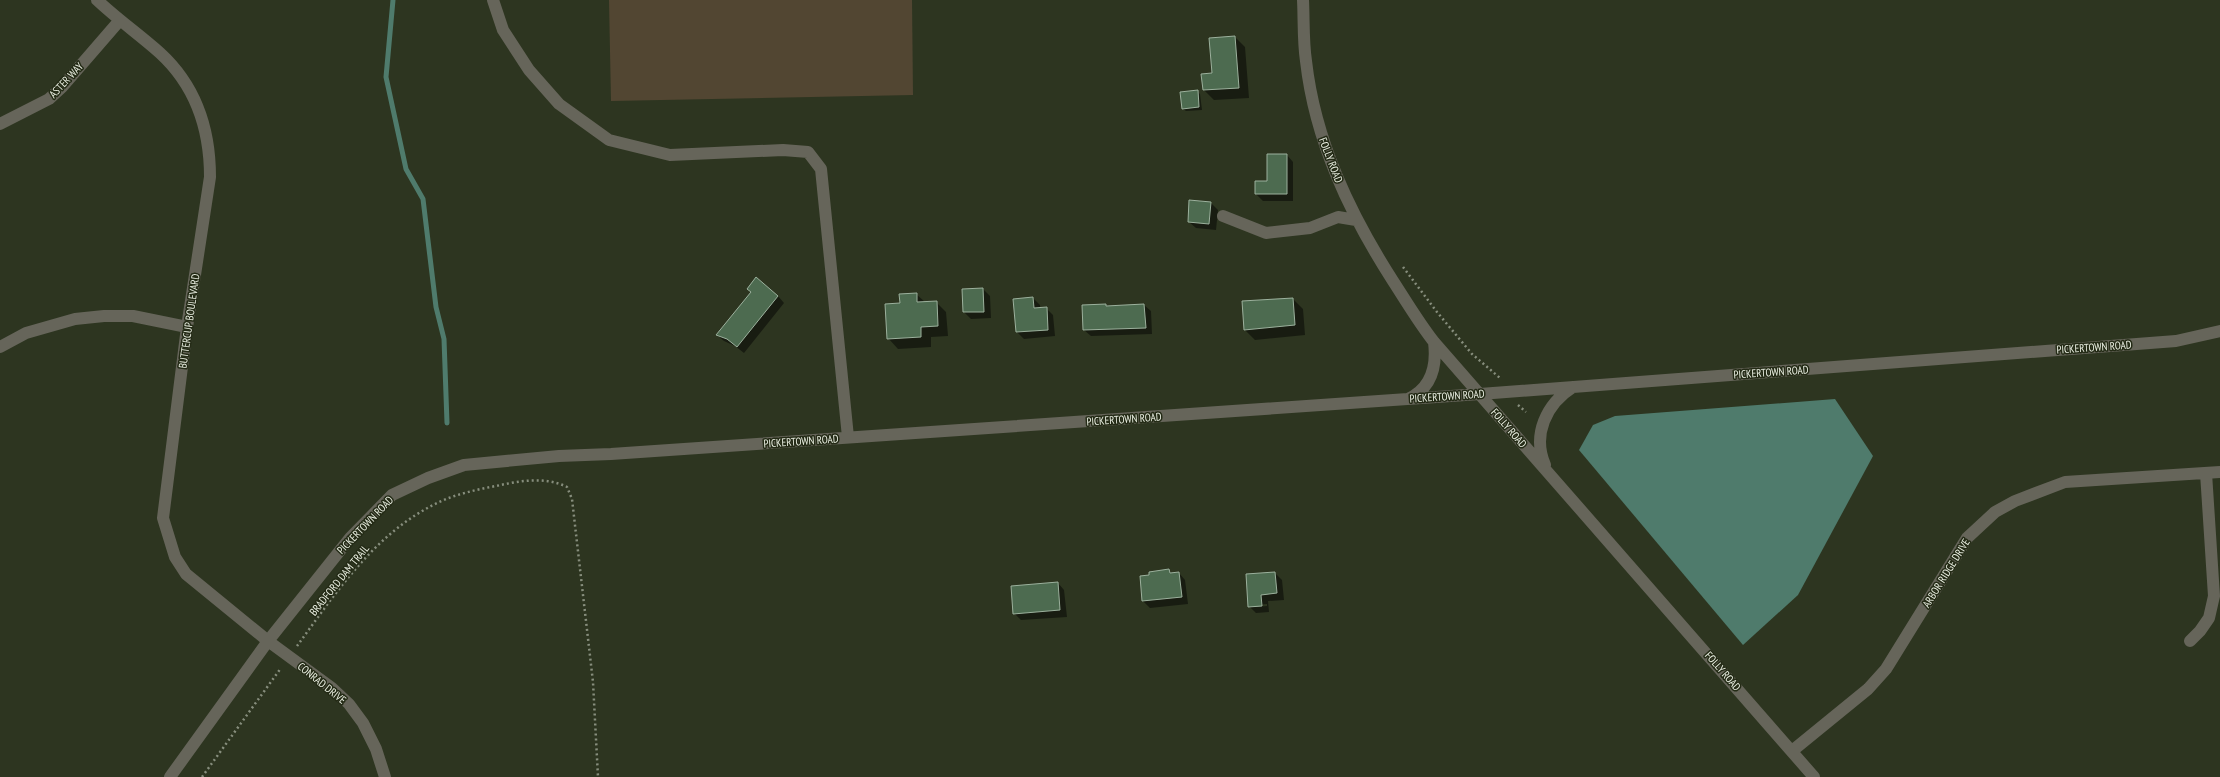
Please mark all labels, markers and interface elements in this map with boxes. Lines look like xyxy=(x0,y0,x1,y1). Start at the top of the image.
street label: ASTER WAY xyxy=(46,59,86,101)
street label: FOLLY ROAD xyxy=(1316,135,1346,185)
street label: BUTTERCUP BOULEVARD xyxy=(175,273,203,369)
street label: PICKERTOWN ROAD xyxy=(2056,337,2132,357)
street label: PICKERTOWN ROAD xyxy=(1733,362,1809,382)
street label: PICKERTOWN ROAD xyxy=(1409,386,1485,406)
street label: FOLLY ROAD xyxy=(1488,405,1530,451)
street label: PICKERTOWN ROAD xyxy=(1086,409,1162,429)
street label: PICKERTOWN ROAD xyxy=(763,431,839,451)
street label: PICKERTOWN ROAD xyxy=(334,493,396,557)
street label: ARBOR RIDGE DRIVE xyxy=(1919,536,1973,610)
street label: BRADFORD DAM TRAIL xyxy=(306,541,372,618)
street label: FOLLY ROAD xyxy=(1702,648,1744,694)
street label: CONRAD DRIVE xyxy=(295,659,349,707)

